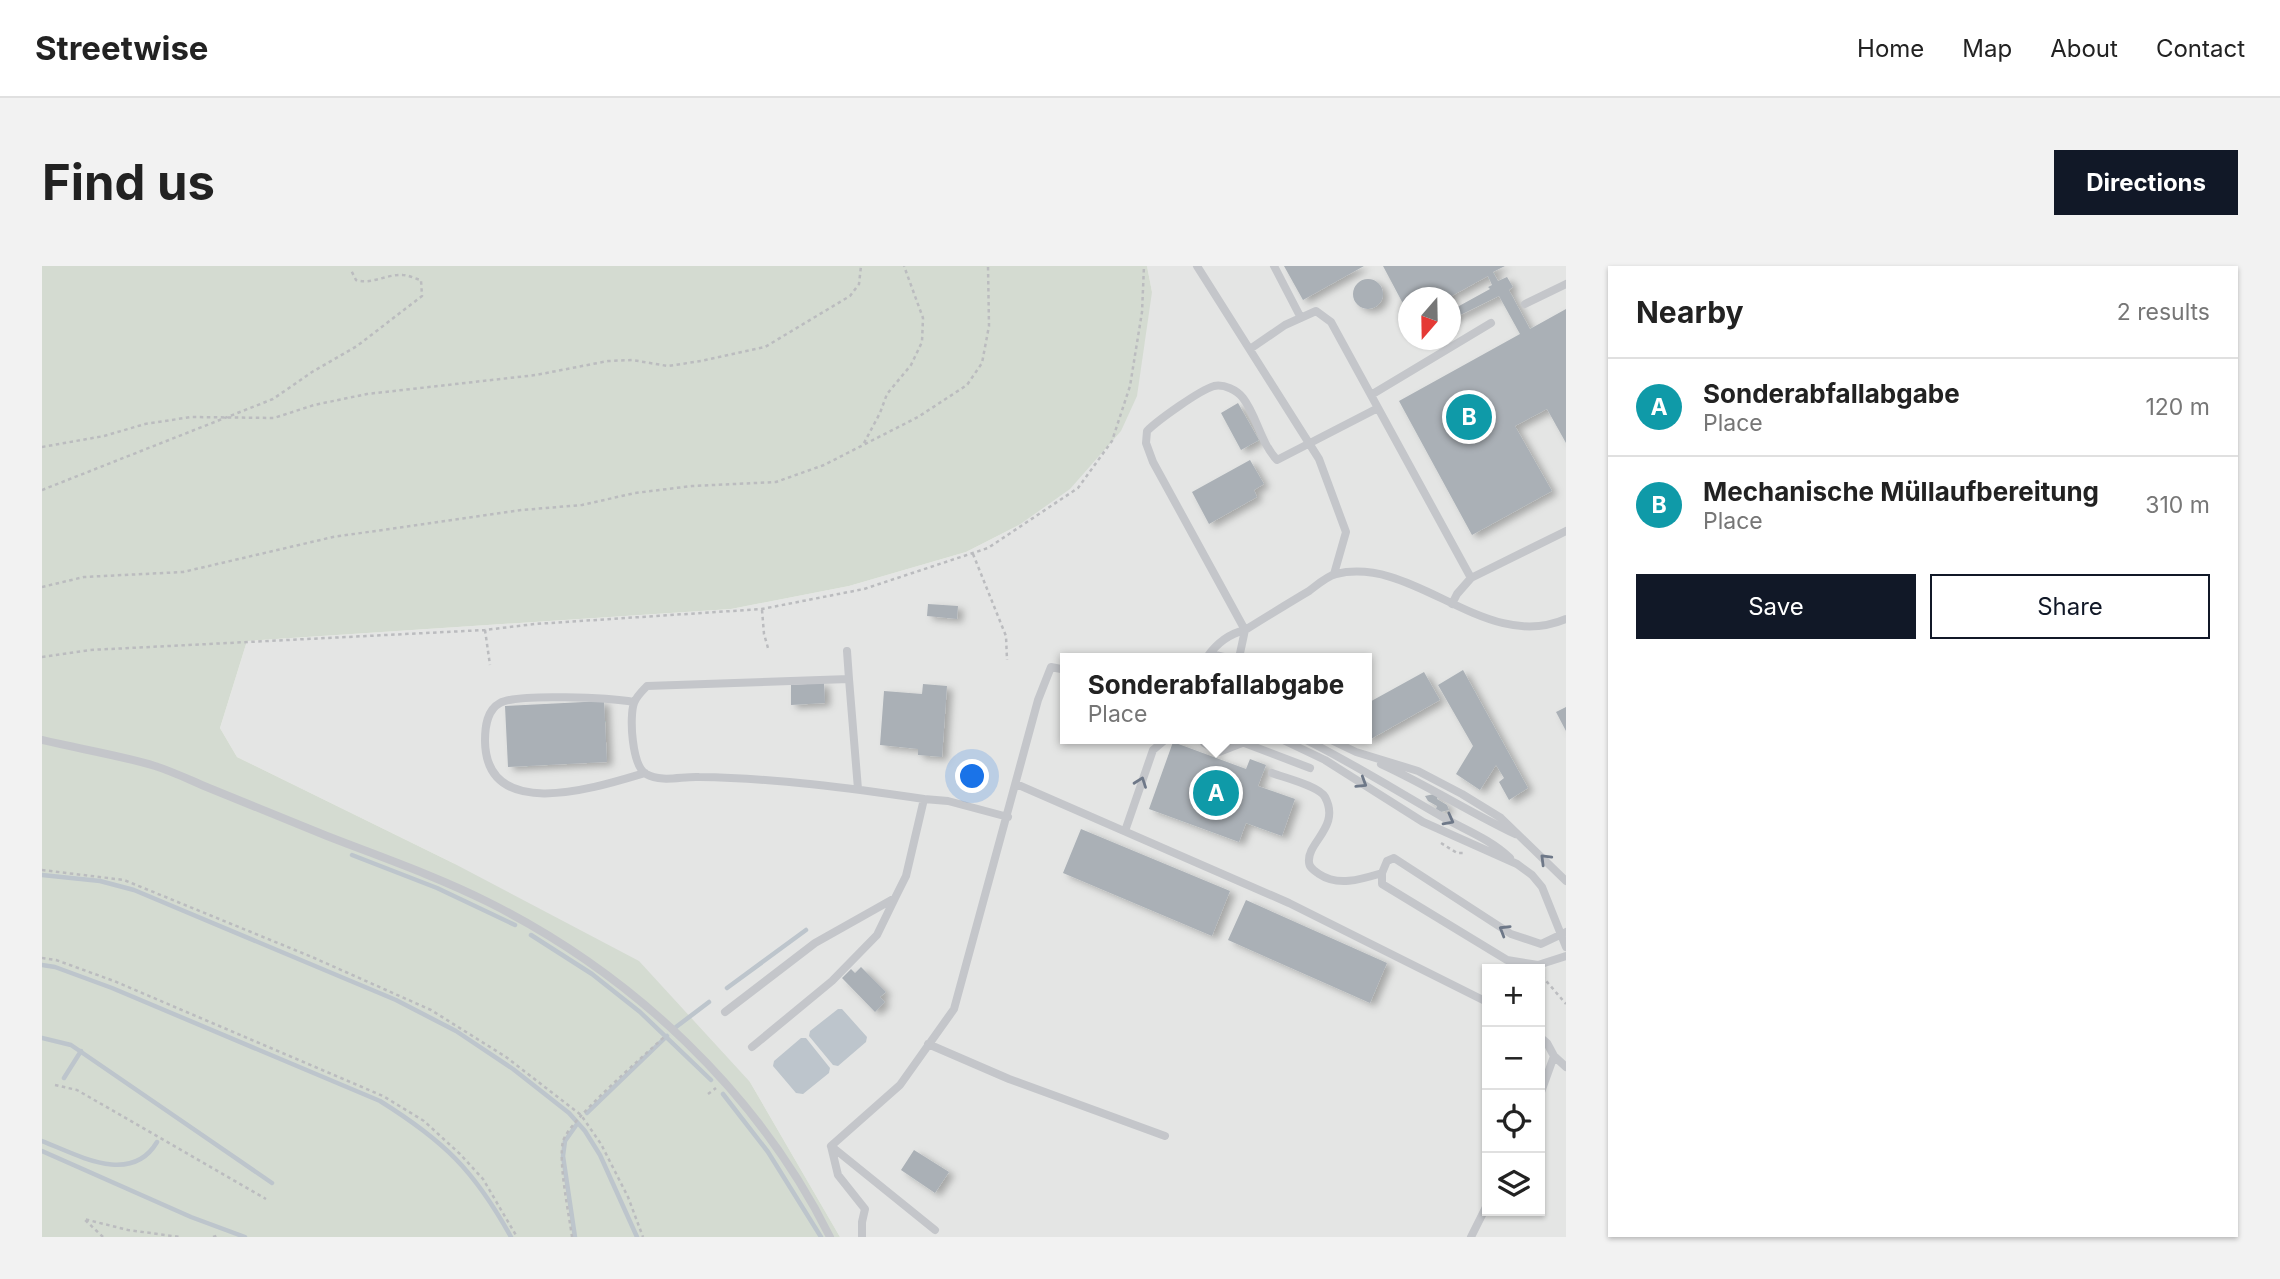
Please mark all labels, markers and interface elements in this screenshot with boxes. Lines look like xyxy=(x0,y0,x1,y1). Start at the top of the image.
text: Streetwise xyxy=(35,28,209,68)
text: Home xyxy=(1857,34,1924,63)
text: Map xyxy=(1962,34,2012,63)
text: About xyxy=(2050,34,2118,63)
text: Contact xyxy=(2156,34,2245,63)
button: Directions xyxy=(2054,150,2238,215)
text: Find us xyxy=(42,153,215,212)
north arrow xyxy=(1398,287,1461,350)
text: Nearby xyxy=(1636,294,1744,330)
text: 2 results xyxy=(2117,298,2210,326)
text: Sonderabfallabgabe xyxy=(1703,378,1960,409)
pin: B xyxy=(1446,391,1492,443)
text: A xyxy=(1650,393,1668,421)
text: 120 m xyxy=(2145,393,2210,421)
text: Place xyxy=(1703,409,1763,437)
text: Mechanische Müllaufbereitung xyxy=(1703,476,2099,507)
text: B xyxy=(1651,491,1667,519)
text: 310 m xyxy=(2145,491,2210,519)
text: Place xyxy=(1703,507,1763,535)
button: Save xyxy=(1636,574,1916,639)
button: Share xyxy=(1930,574,2210,639)
popup xyxy=(1060,653,1372,744)
text: Sonderabfallabgabe xyxy=(1088,669,1344,700)
text: Place xyxy=(1088,700,1147,728)
your location xyxy=(955,759,989,793)
pin: A xyxy=(1193,767,1239,819)
one-way arrow xyxy=(1354,775,1367,788)
one-way arrow xyxy=(1133,777,1147,789)
one-way arrow xyxy=(1442,812,1454,825)
one-way arrow xyxy=(1540,855,1553,868)
one-way arrow xyxy=(1498,925,1511,938)
map controls xyxy=(1482,964,1545,1216)
button: + xyxy=(1482,964,1545,1027)
button: − xyxy=(1482,1027,1545,1090)
button: locate xyxy=(1482,1090,1545,1153)
button: layers xyxy=(1482,1153,1545,1216)

